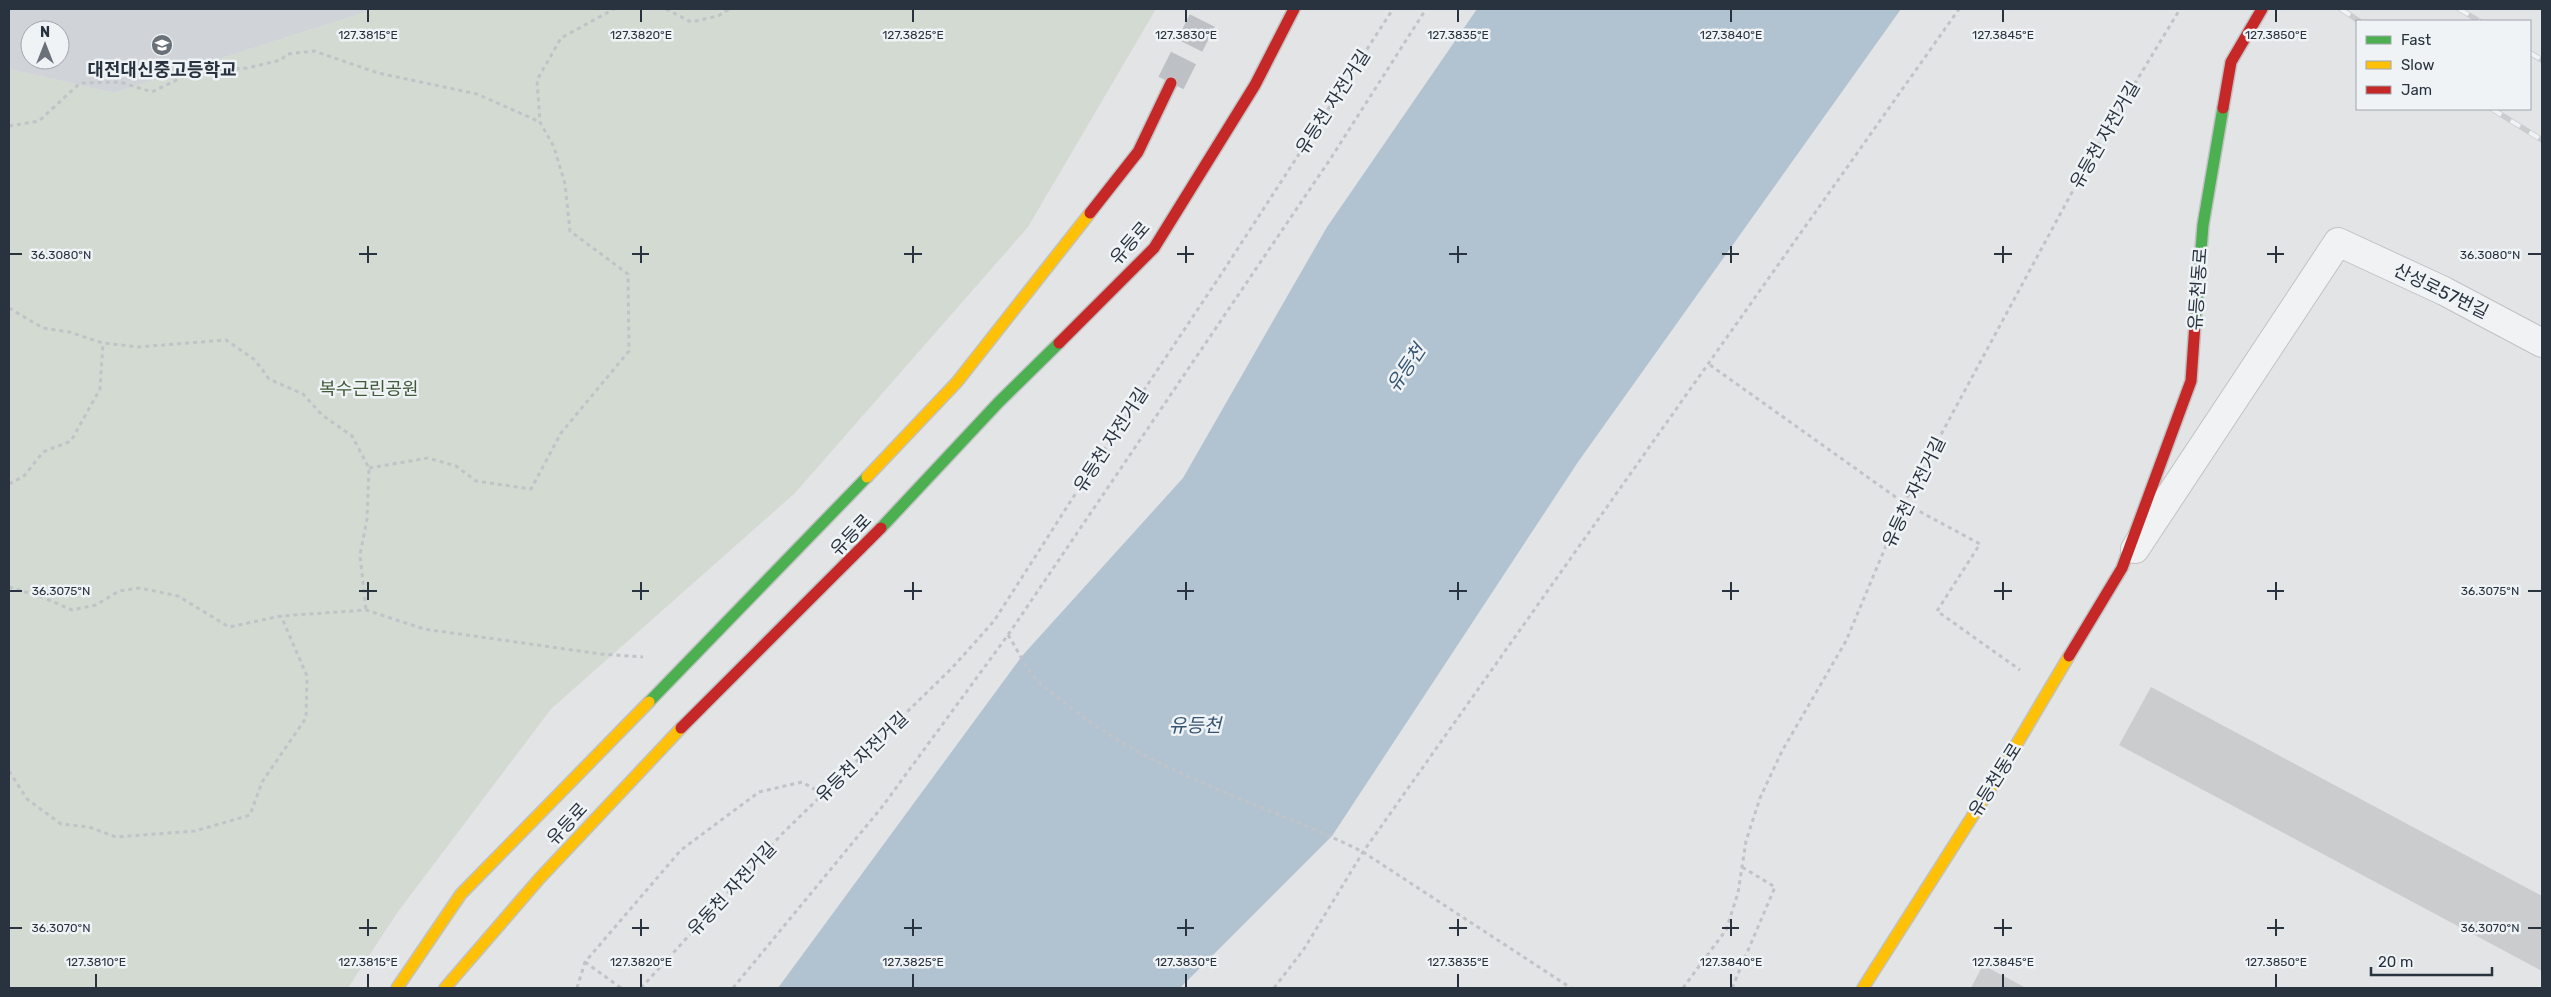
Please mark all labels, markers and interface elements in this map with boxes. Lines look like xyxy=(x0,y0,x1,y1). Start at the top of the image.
north arrow xyxy=(20,20,70,70)
legend xyxy=(2356,20,2531,110)
text: N xyxy=(40,24,50,41)
text: 127.3815°E xyxy=(338,28,398,42)
text: 127.3820°E xyxy=(610,28,672,42)
text: 127.3825°E xyxy=(882,28,944,42)
text: 127.3830°E xyxy=(1155,28,1217,42)
text: 127.3835°E xyxy=(1427,28,1489,42)
text: 127.3840°E xyxy=(1700,28,1762,42)
text: 127.3845°E xyxy=(1972,28,2034,42)
text: 127.3850°E xyxy=(2245,28,2307,42)
text: Fast xyxy=(2401,31,2431,49)
school or university icon: 대전대신중고등학교 xyxy=(150,33,174,57)
street label: 유등천 자전거길 xyxy=(1291,46,1375,158)
text: Slow xyxy=(2401,56,2434,74)
place label: 대전대신중고등학교 xyxy=(87,59,237,81)
street label: 유등천 자전거길 xyxy=(2065,77,2145,193)
text: Jam xyxy=(2401,81,2432,99)
street label: 유등로 xyxy=(1105,217,1155,269)
street label: 유등천동로 xyxy=(2184,247,2212,331)
text: 36.3080°N xyxy=(31,248,91,262)
text: 36.3080°N xyxy=(2460,248,2520,262)
street label: 산성로57번길 xyxy=(2390,259,2492,323)
water label: 유등천 xyxy=(1382,339,1431,396)
park label: 복수근린공원 xyxy=(319,378,419,400)
street label: 유등천 자전거길 xyxy=(1069,384,1153,496)
street label: 유등천 자전거길 xyxy=(1878,433,1950,551)
street label: 유등로 xyxy=(826,509,876,561)
text: 36.3075°N xyxy=(32,584,90,598)
text: 36.3075°N xyxy=(2461,584,2519,598)
street label: 유등천 자전거길 xyxy=(811,707,913,807)
water label: 유등천 xyxy=(1169,714,1223,737)
street label: 유등천동로 xyxy=(1964,739,2026,821)
street label: 유등로 xyxy=(542,798,592,850)
street label: 유동천 자전거길 xyxy=(683,837,781,941)
text: 36.3070°N xyxy=(31,921,91,935)
text: 36.3070°N xyxy=(2460,921,2520,935)
scale bar xyxy=(2371,944,2492,976)
text: 20 m xyxy=(2378,953,2413,971)
text: 127.3810°E xyxy=(66,955,126,969)
text: 127.3815°E xyxy=(338,955,398,969)
text: 127.3820°E xyxy=(610,955,672,969)
text: 127.3825°E xyxy=(882,955,944,969)
text: 127.3830°E xyxy=(1155,955,1217,969)
text: 127.3835°E xyxy=(1427,955,1489,969)
text: 127.3840°E xyxy=(1700,955,1762,969)
text: 127.3845°E xyxy=(1972,955,2034,969)
text: 127.3850°E xyxy=(2245,955,2307,969)

